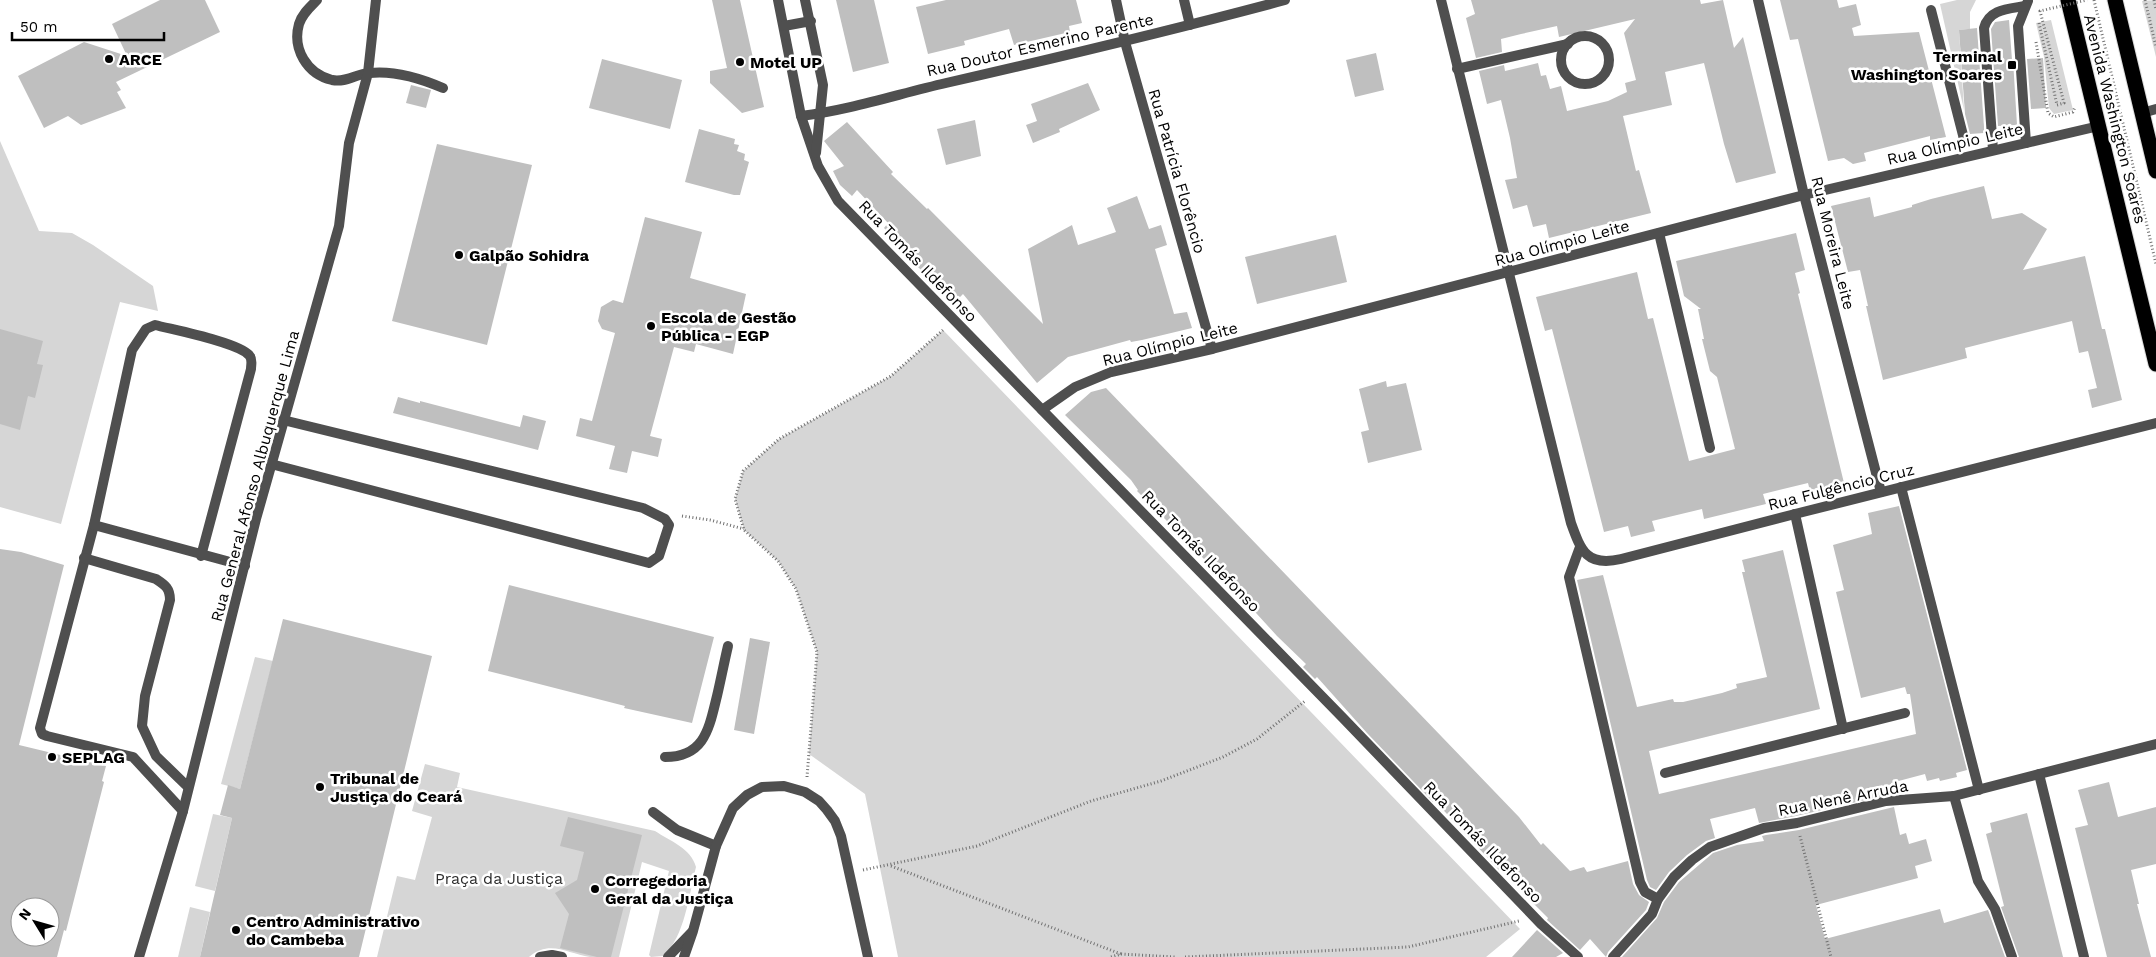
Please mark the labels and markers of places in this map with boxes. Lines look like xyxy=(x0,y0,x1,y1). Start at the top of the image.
place label: Terminal Washington Soares xyxy=(1851,47,2003,84)
place label: ARCE xyxy=(119,50,162,69)
marker: ARCE xyxy=(103,53,115,65)
place label: Motel UP xyxy=(750,53,822,72)
marker: Motel UP xyxy=(734,56,746,68)
marker: Terminal Washington Soares xyxy=(2006,59,2018,71)
place label: Galpão Sohidra xyxy=(469,246,590,265)
marker: Galpão Sohidra xyxy=(453,249,465,261)
place label: Escola de Gestão Pública - EGP xyxy=(661,308,797,345)
marker: Escola de Gestão Pública - EGP xyxy=(645,320,657,332)
place label: SEPLAG xyxy=(62,748,125,767)
marker: SEPLAG xyxy=(46,751,58,763)
place label: Tribunal de Justiça do Ceará xyxy=(330,769,463,806)
marker: Tribunal de Justiça do Ceará xyxy=(314,781,326,793)
place label: Corregedoria Geral da Justiça xyxy=(605,871,734,908)
marker: Corregedoria Geral da Justiça xyxy=(589,883,601,895)
place label: Centro Administrativo do Cambeba xyxy=(246,912,420,949)
marker: Centro Administrativo do Cambeba xyxy=(230,924,242,936)

